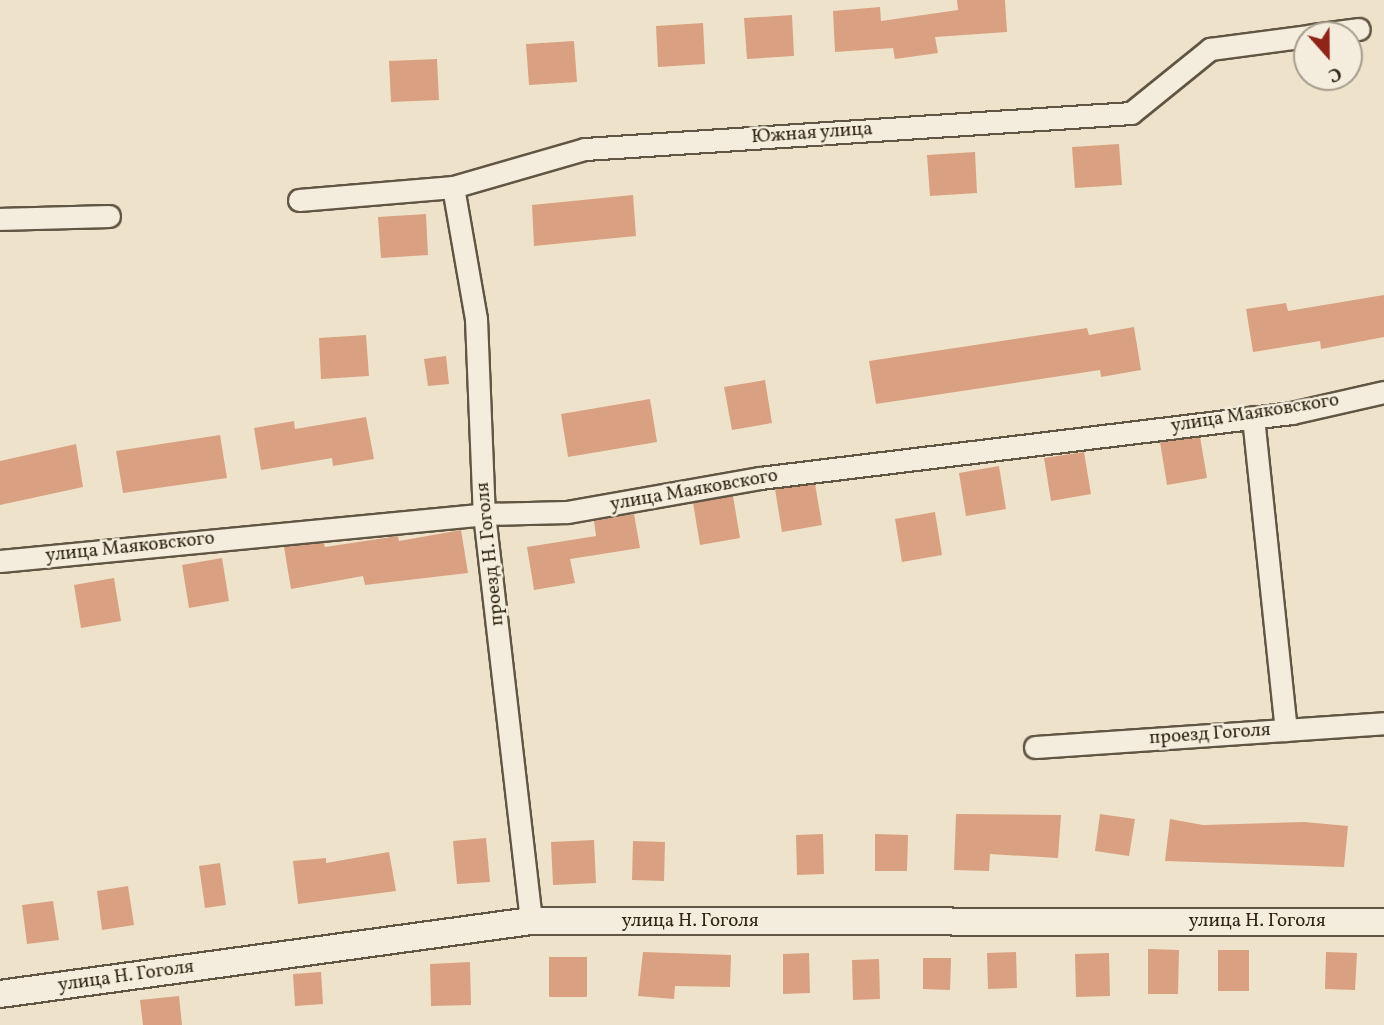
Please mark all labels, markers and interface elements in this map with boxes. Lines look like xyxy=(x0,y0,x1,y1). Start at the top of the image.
north arrow xyxy=(1293,21,1363,91)
text: С xyxy=(1324,59,1345,88)
street label: Южная улица xyxy=(750,118,874,150)
street label: улица Маяковского xyxy=(1169,389,1341,439)
street label: улица Маяковского xyxy=(608,465,780,517)
street label: проезд Н. Гоголя xyxy=(472,481,510,627)
street label: улица Маяковского xyxy=(44,528,216,568)
street label: проезд Гоголя xyxy=(1148,719,1272,751)
street label: улица Н. Гоголя xyxy=(621,911,759,933)
street label: улица Н. Гоголя xyxy=(1188,911,1326,933)
street label: улица Н. Гоголя xyxy=(56,956,196,998)

